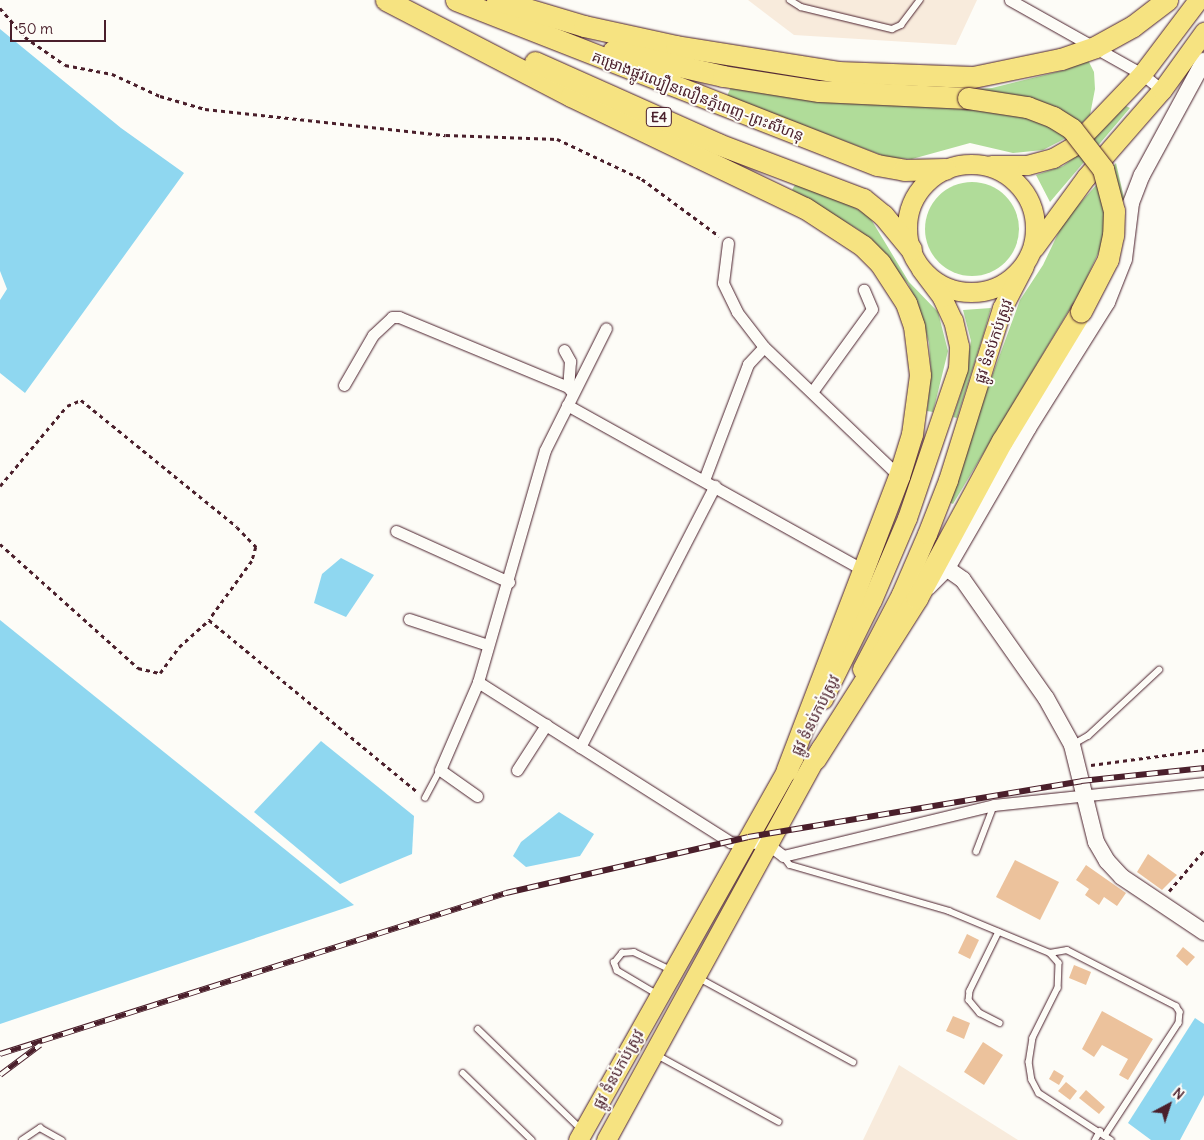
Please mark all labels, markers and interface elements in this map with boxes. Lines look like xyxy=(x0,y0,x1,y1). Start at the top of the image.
scale bar xyxy=(12,10,109,42)
text: 50 m xyxy=(18,19,53,38)
street label: គម្រោងផ្លូវល្បឿនលឿនភ្នំពេញ-ព្រះសីហនុ xyxy=(589,47,807,145)
road number: E4 xyxy=(645,105,673,128)
street label: ផ្លូវ ទំនប់កប់ស្រូវ xyxy=(970,296,1016,386)
street label: ផ្លូវ ទំនប់កប់ស្រូវ xyxy=(787,672,843,758)
street label: ផ្លូវ ទំនប់កប់ស្រូវ xyxy=(589,1026,647,1112)
north arrow xyxy=(1144,1080,1194,1130)
text: N xyxy=(1169,1084,1188,1104)

